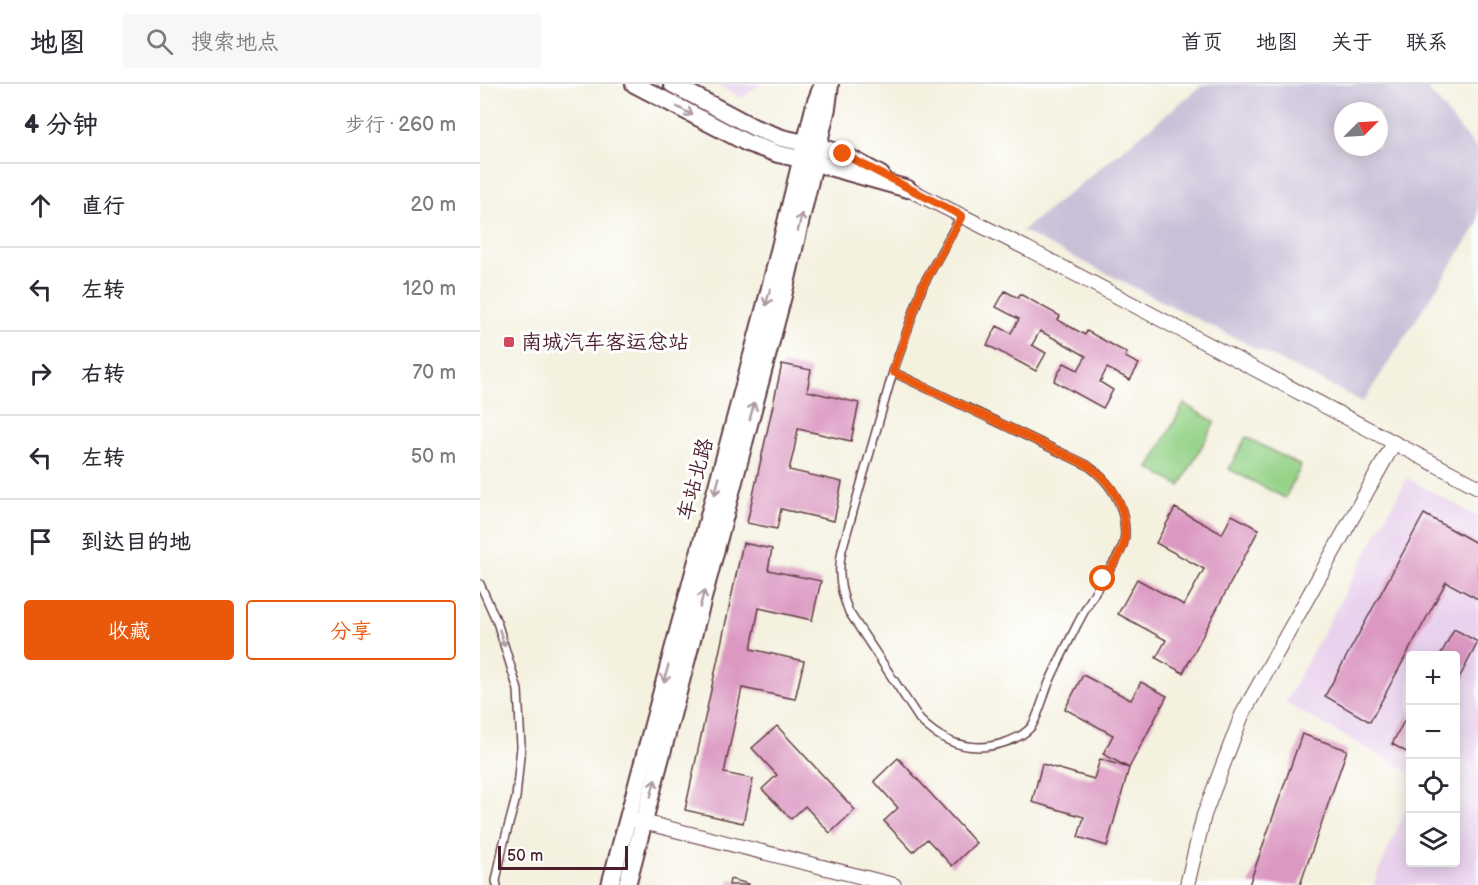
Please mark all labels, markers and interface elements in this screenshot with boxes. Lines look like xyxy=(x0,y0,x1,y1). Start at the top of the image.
search box xyxy=(122,14,542,68)
icon: search xyxy=(143,25,176,58)
text: 地图 xyxy=(30,27,86,60)
text: 搜索地点 xyxy=(191,29,279,56)
text: 首页 xyxy=(1181,30,1223,55)
text: 地图 xyxy=(1256,30,1298,55)
text: 关于 xyxy=(1331,30,1373,55)
text: 联系 xyxy=(1406,30,1448,55)
north arrow xyxy=(1334,102,1388,156)
one-way arrow xyxy=(676,106,694,117)
text: 4 分钟 xyxy=(24,110,98,141)
text: 步行 · 260 m xyxy=(345,113,456,137)
route end xyxy=(829,140,855,166)
icon: ahead xyxy=(24,189,57,222)
text: 直行 xyxy=(81,193,125,220)
text: 20 m xyxy=(411,193,456,217)
one-way arrow xyxy=(795,212,806,232)
icon: left xyxy=(24,273,57,306)
text: 左转 xyxy=(81,277,125,304)
text: 120 m xyxy=(403,277,456,301)
one-way arrow xyxy=(761,287,773,306)
place label: 南城汽车客运总站 xyxy=(521,330,689,355)
marker: 南城汽车客运总站 xyxy=(502,335,516,349)
icon: right xyxy=(24,357,57,390)
text: 右转 xyxy=(81,361,125,388)
text: 70 m xyxy=(412,361,456,385)
one-way arrow xyxy=(747,402,759,421)
street label: 车站北路 xyxy=(673,435,718,523)
icon: left xyxy=(24,441,57,474)
text: 左转 xyxy=(81,445,125,472)
text: 50 m xyxy=(411,445,456,469)
one-way arrow xyxy=(711,476,722,495)
icon: arrive xyxy=(24,525,57,558)
text: 到达目的地 xyxy=(81,529,191,556)
route start xyxy=(1089,565,1115,591)
one-way arrow xyxy=(697,590,709,609)
button: 收藏 xyxy=(24,600,234,660)
button: 分享 xyxy=(246,600,456,660)
one-way arrow xyxy=(497,628,508,647)
map controls xyxy=(1406,651,1460,867)
button: + xyxy=(1406,651,1460,705)
one-way arrow xyxy=(660,664,671,683)
button: − xyxy=(1406,705,1460,759)
button: locate xyxy=(1406,759,1460,813)
one-way arrow xyxy=(647,779,659,798)
button: layers xyxy=(1406,813,1460,867)
scale bar xyxy=(498,843,628,870)
text: 50 m xyxy=(507,847,543,866)

